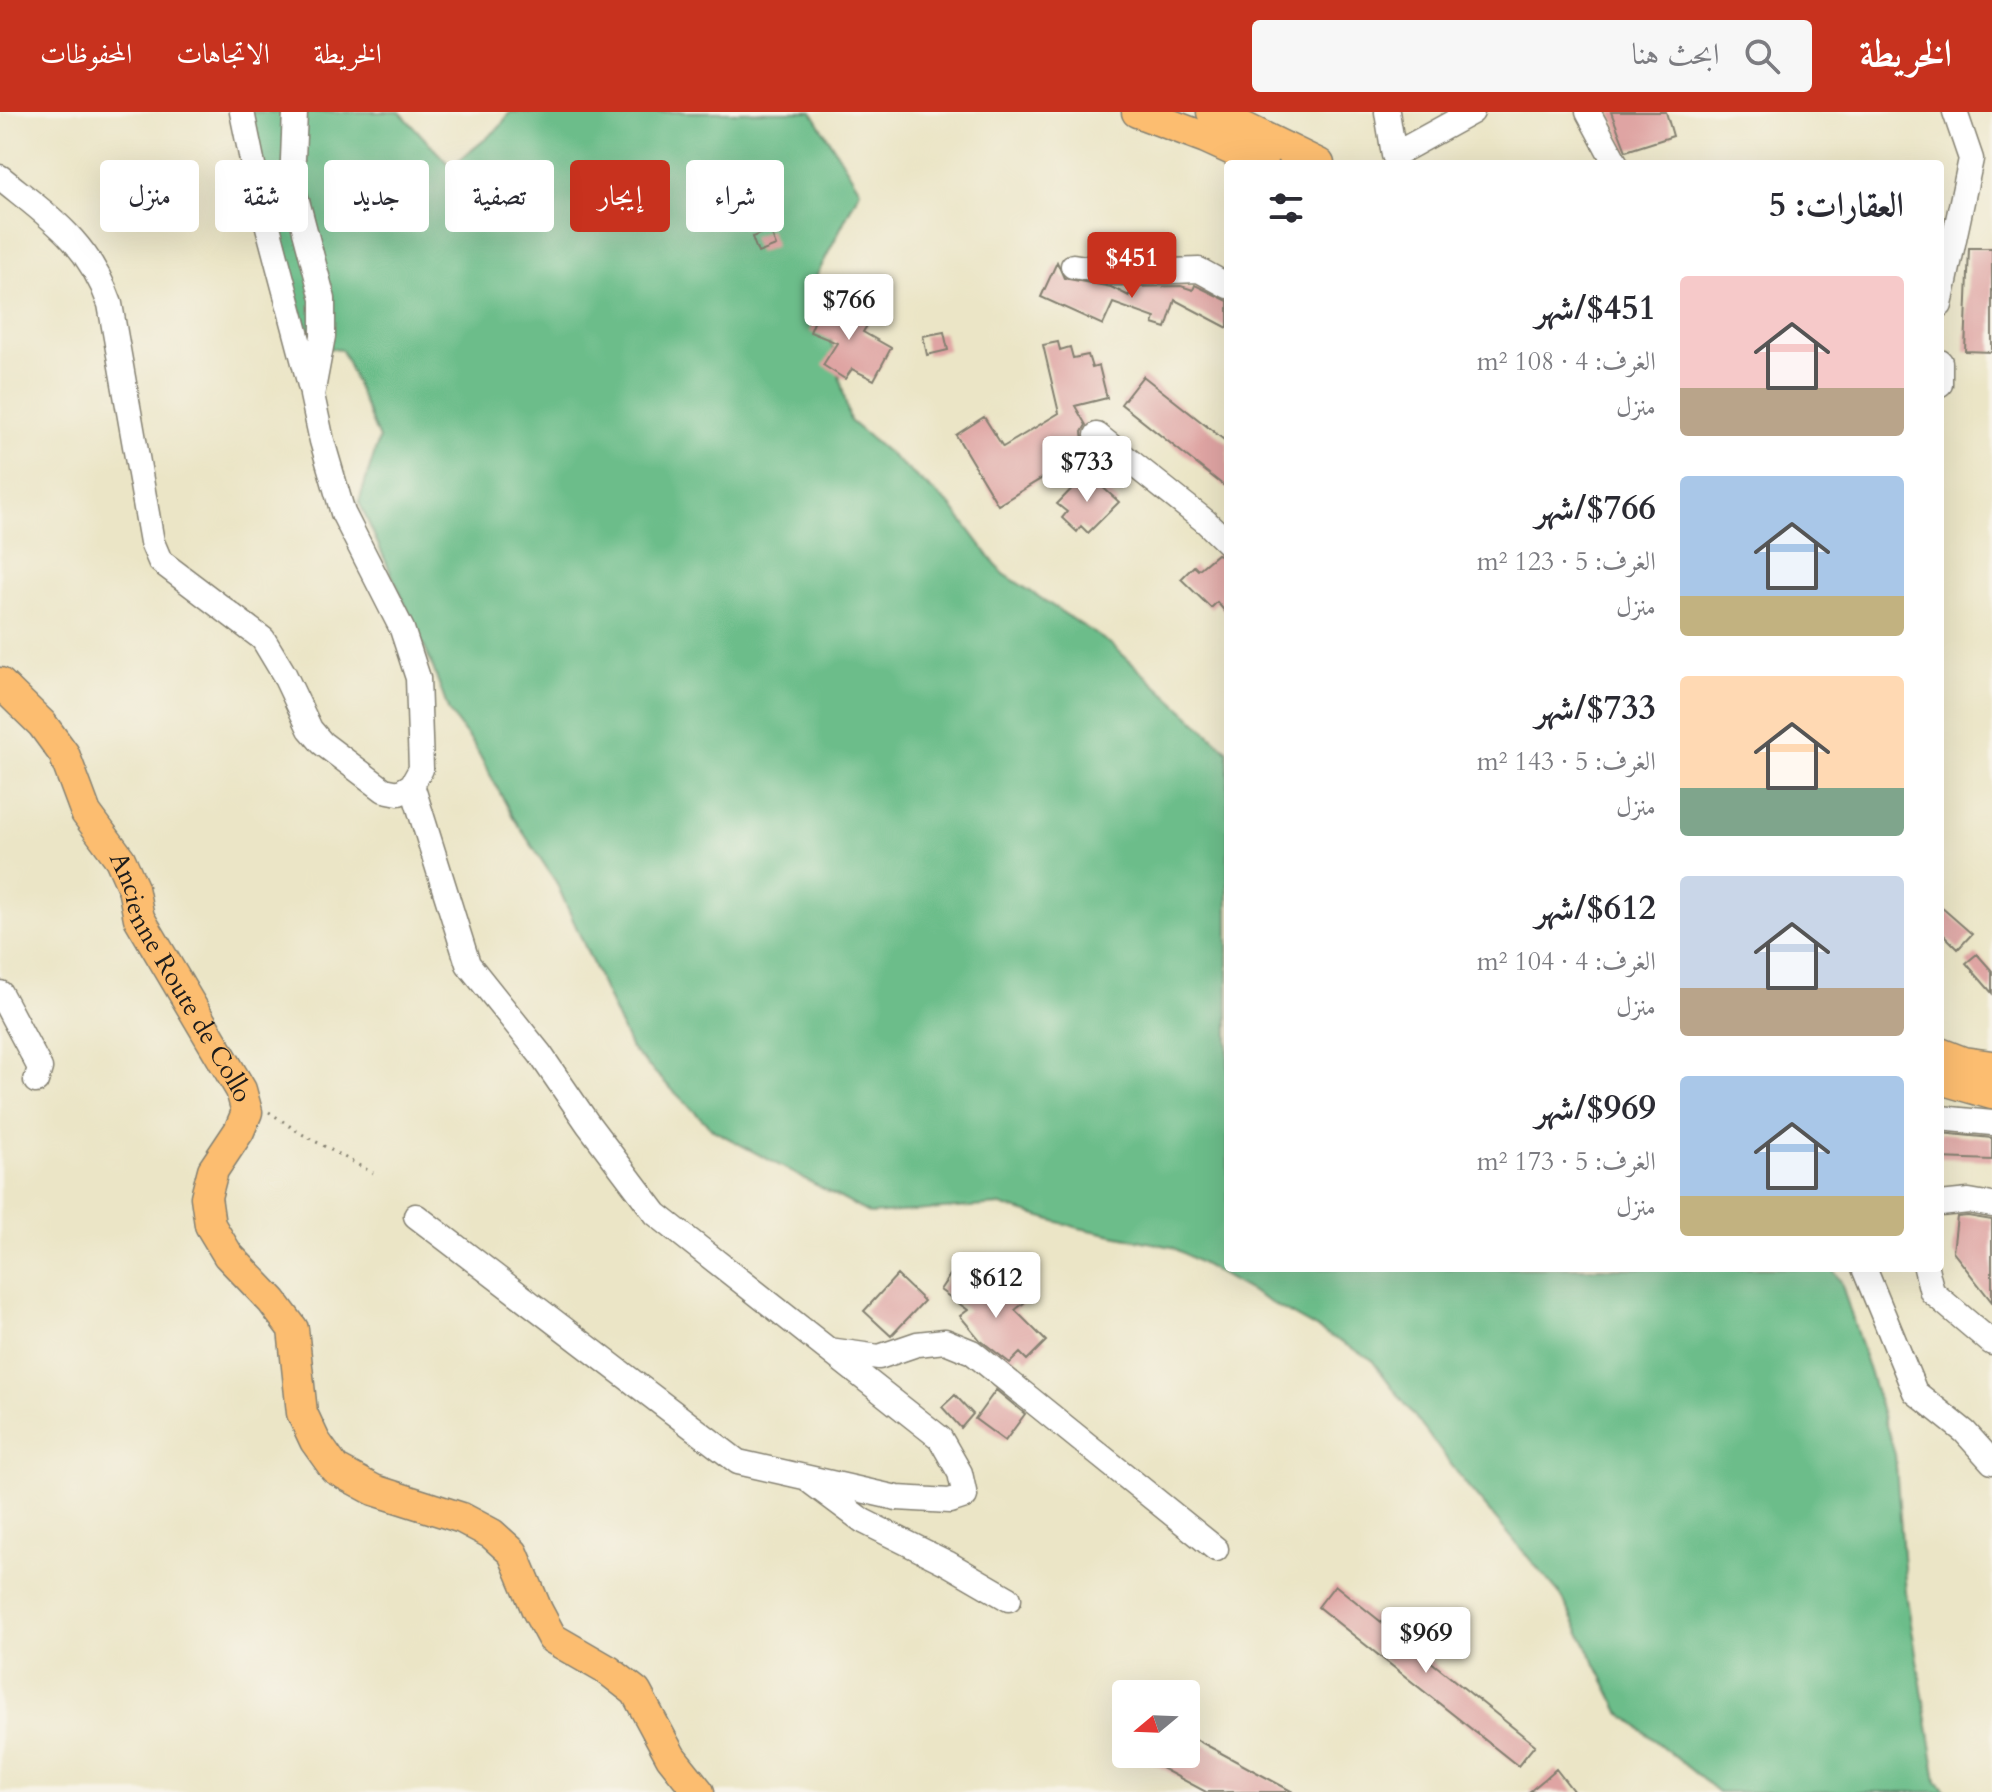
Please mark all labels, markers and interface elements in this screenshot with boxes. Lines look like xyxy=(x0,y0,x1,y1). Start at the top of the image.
search box xyxy=(1252,20,1812,92)
text: الخريطة xyxy=(1860,28,1952,80)
text: ابحث هنا xyxy=(1631,34,1720,75)
icon: search xyxy=(1740,34,1784,78)
text: المحفوظات xyxy=(40,35,132,73)
text: الاتجاهات xyxy=(176,35,270,73)
text: الخريطة xyxy=(314,35,382,73)
chip: منزل xyxy=(100,160,199,232)
chip: شقة xyxy=(215,160,308,232)
chip: جديد xyxy=(324,160,429,232)
chip: تصفية xyxy=(445,160,554,232)
chip: إيجار xyxy=(570,160,670,232)
chip: شراء xyxy=(686,160,784,232)
text: العقارات: 5 xyxy=(1769,182,1904,228)
icon: filters xyxy=(1264,186,1308,230)
pin: $451 xyxy=(1085,232,1179,300)
text: $451 xyxy=(1105,240,1159,275)
pin: $766 xyxy=(802,274,896,342)
text: $766 xyxy=(822,282,876,317)
text: $451/شهر xyxy=(1535,285,1656,331)
icon: home xyxy=(1744,308,1840,404)
text: الغرف: 4 · 108 m² xyxy=(1477,344,1656,379)
text: منزل xyxy=(1616,389,1656,424)
pin: $733 xyxy=(1040,436,1134,504)
text: $733 xyxy=(1060,444,1114,479)
text: $766/شهر xyxy=(1535,485,1656,531)
icon: home xyxy=(1744,508,1840,604)
text: الغرف: 5 · 123 m² xyxy=(1477,544,1656,579)
text: منزل xyxy=(1616,589,1656,624)
text: $733/شهر xyxy=(1535,685,1656,731)
icon: home xyxy=(1744,708,1840,804)
text: الغرف: 5 · 143 m² xyxy=(1477,744,1656,779)
text: منزل xyxy=(1616,789,1656,824)
street label: Ancienne Route de Collo xyxy=(102,846,261,1106)
text: $612/شهر xyxy=(1535,885,1656,931)
icon: home xyxy=(1744,908,1840,1004)
text: الغرف: 4 · 104 m² xyxy=(1477,944,1656,979)
text: منزل xyxy=(1616,989,1656,1024)
text: $969/شهر xyxy=(1535,1085,1656,1131)
icon: home xyxy=(1744,1108,1840,1204)
text: الغرف: 5 · 173 m² xyxy=(1477,1144,1656,1179)
text: منزل xyxy=(1616,1189,1656,1224)
pin: $612 xyxy=(949,1252,1043,1320)
text: $612 xyxy=(969,1260,1023,1295)
pin: $969 xyxy=(1379,1607,1473,1675)
text: $969 xyxy=(1399,1615,1453,1650)
north arrow xyxy=(1112,1680,1200,1768)
map controls xyxy=(1112,1680,1200,1768)

